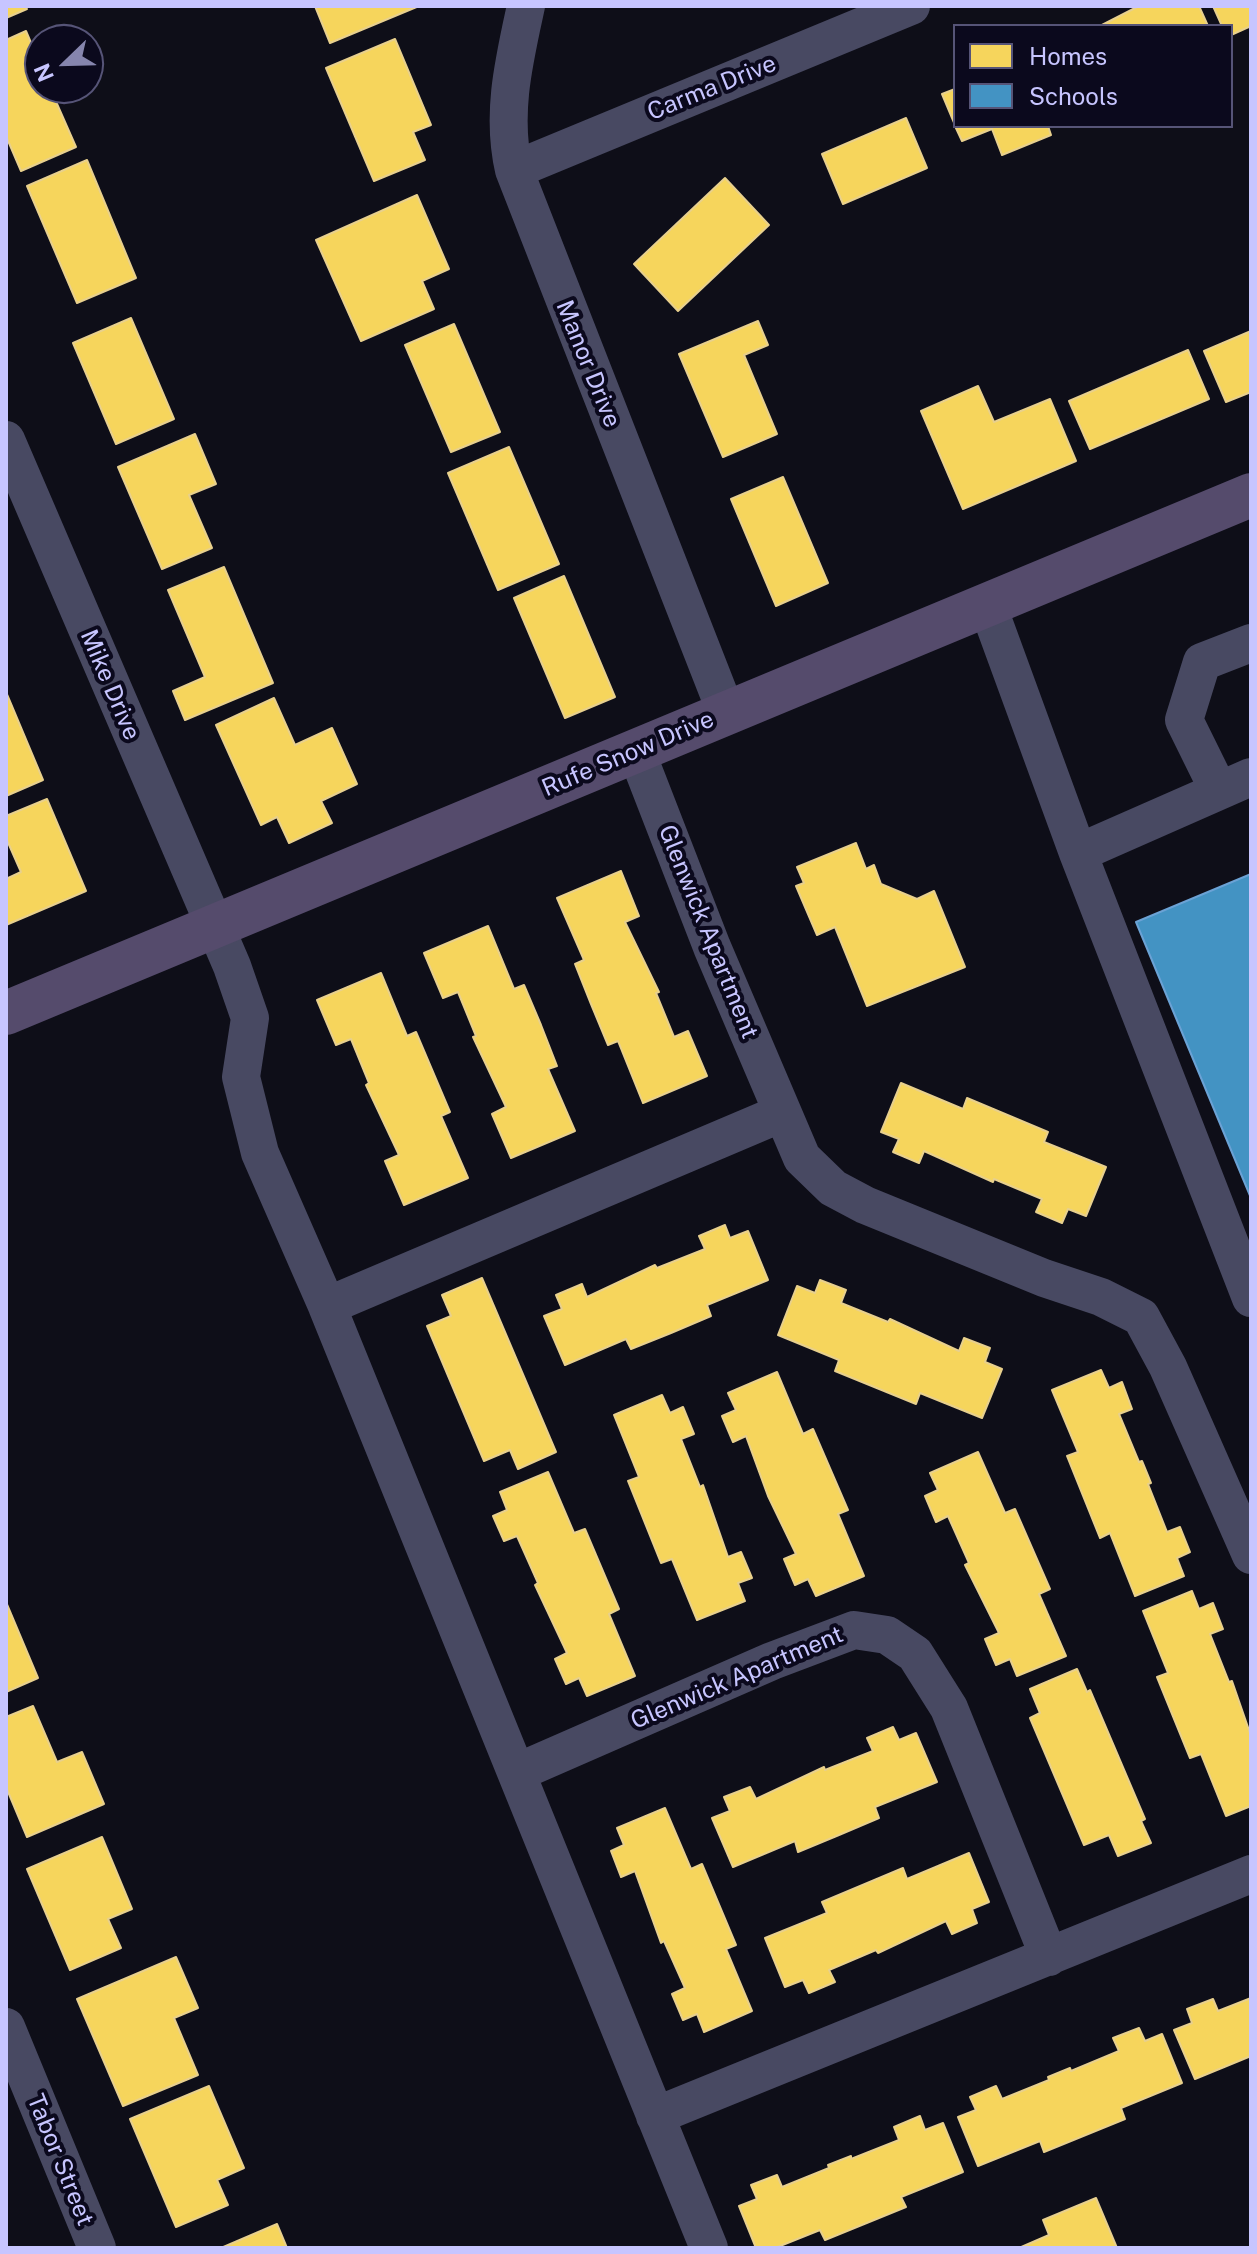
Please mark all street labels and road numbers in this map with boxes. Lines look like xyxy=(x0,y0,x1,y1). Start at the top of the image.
street label: Carma Drive xyxy=(643,49,781,127)
street label: Manor Drive xyxy=(549,296,627,432)
street label: Mike Drive xyxy=(74,625,146,745)
street label: Rufe Snow Drive xyxy=(538,705,718,803)
street label: Glenwick Apartment xyxy=(652,821,764,1043)
street label: Glenwick Apartment xyxy=(626,1620,848,1736)
street label: Tabor Street xyxy=(21,2090,99,2230)

